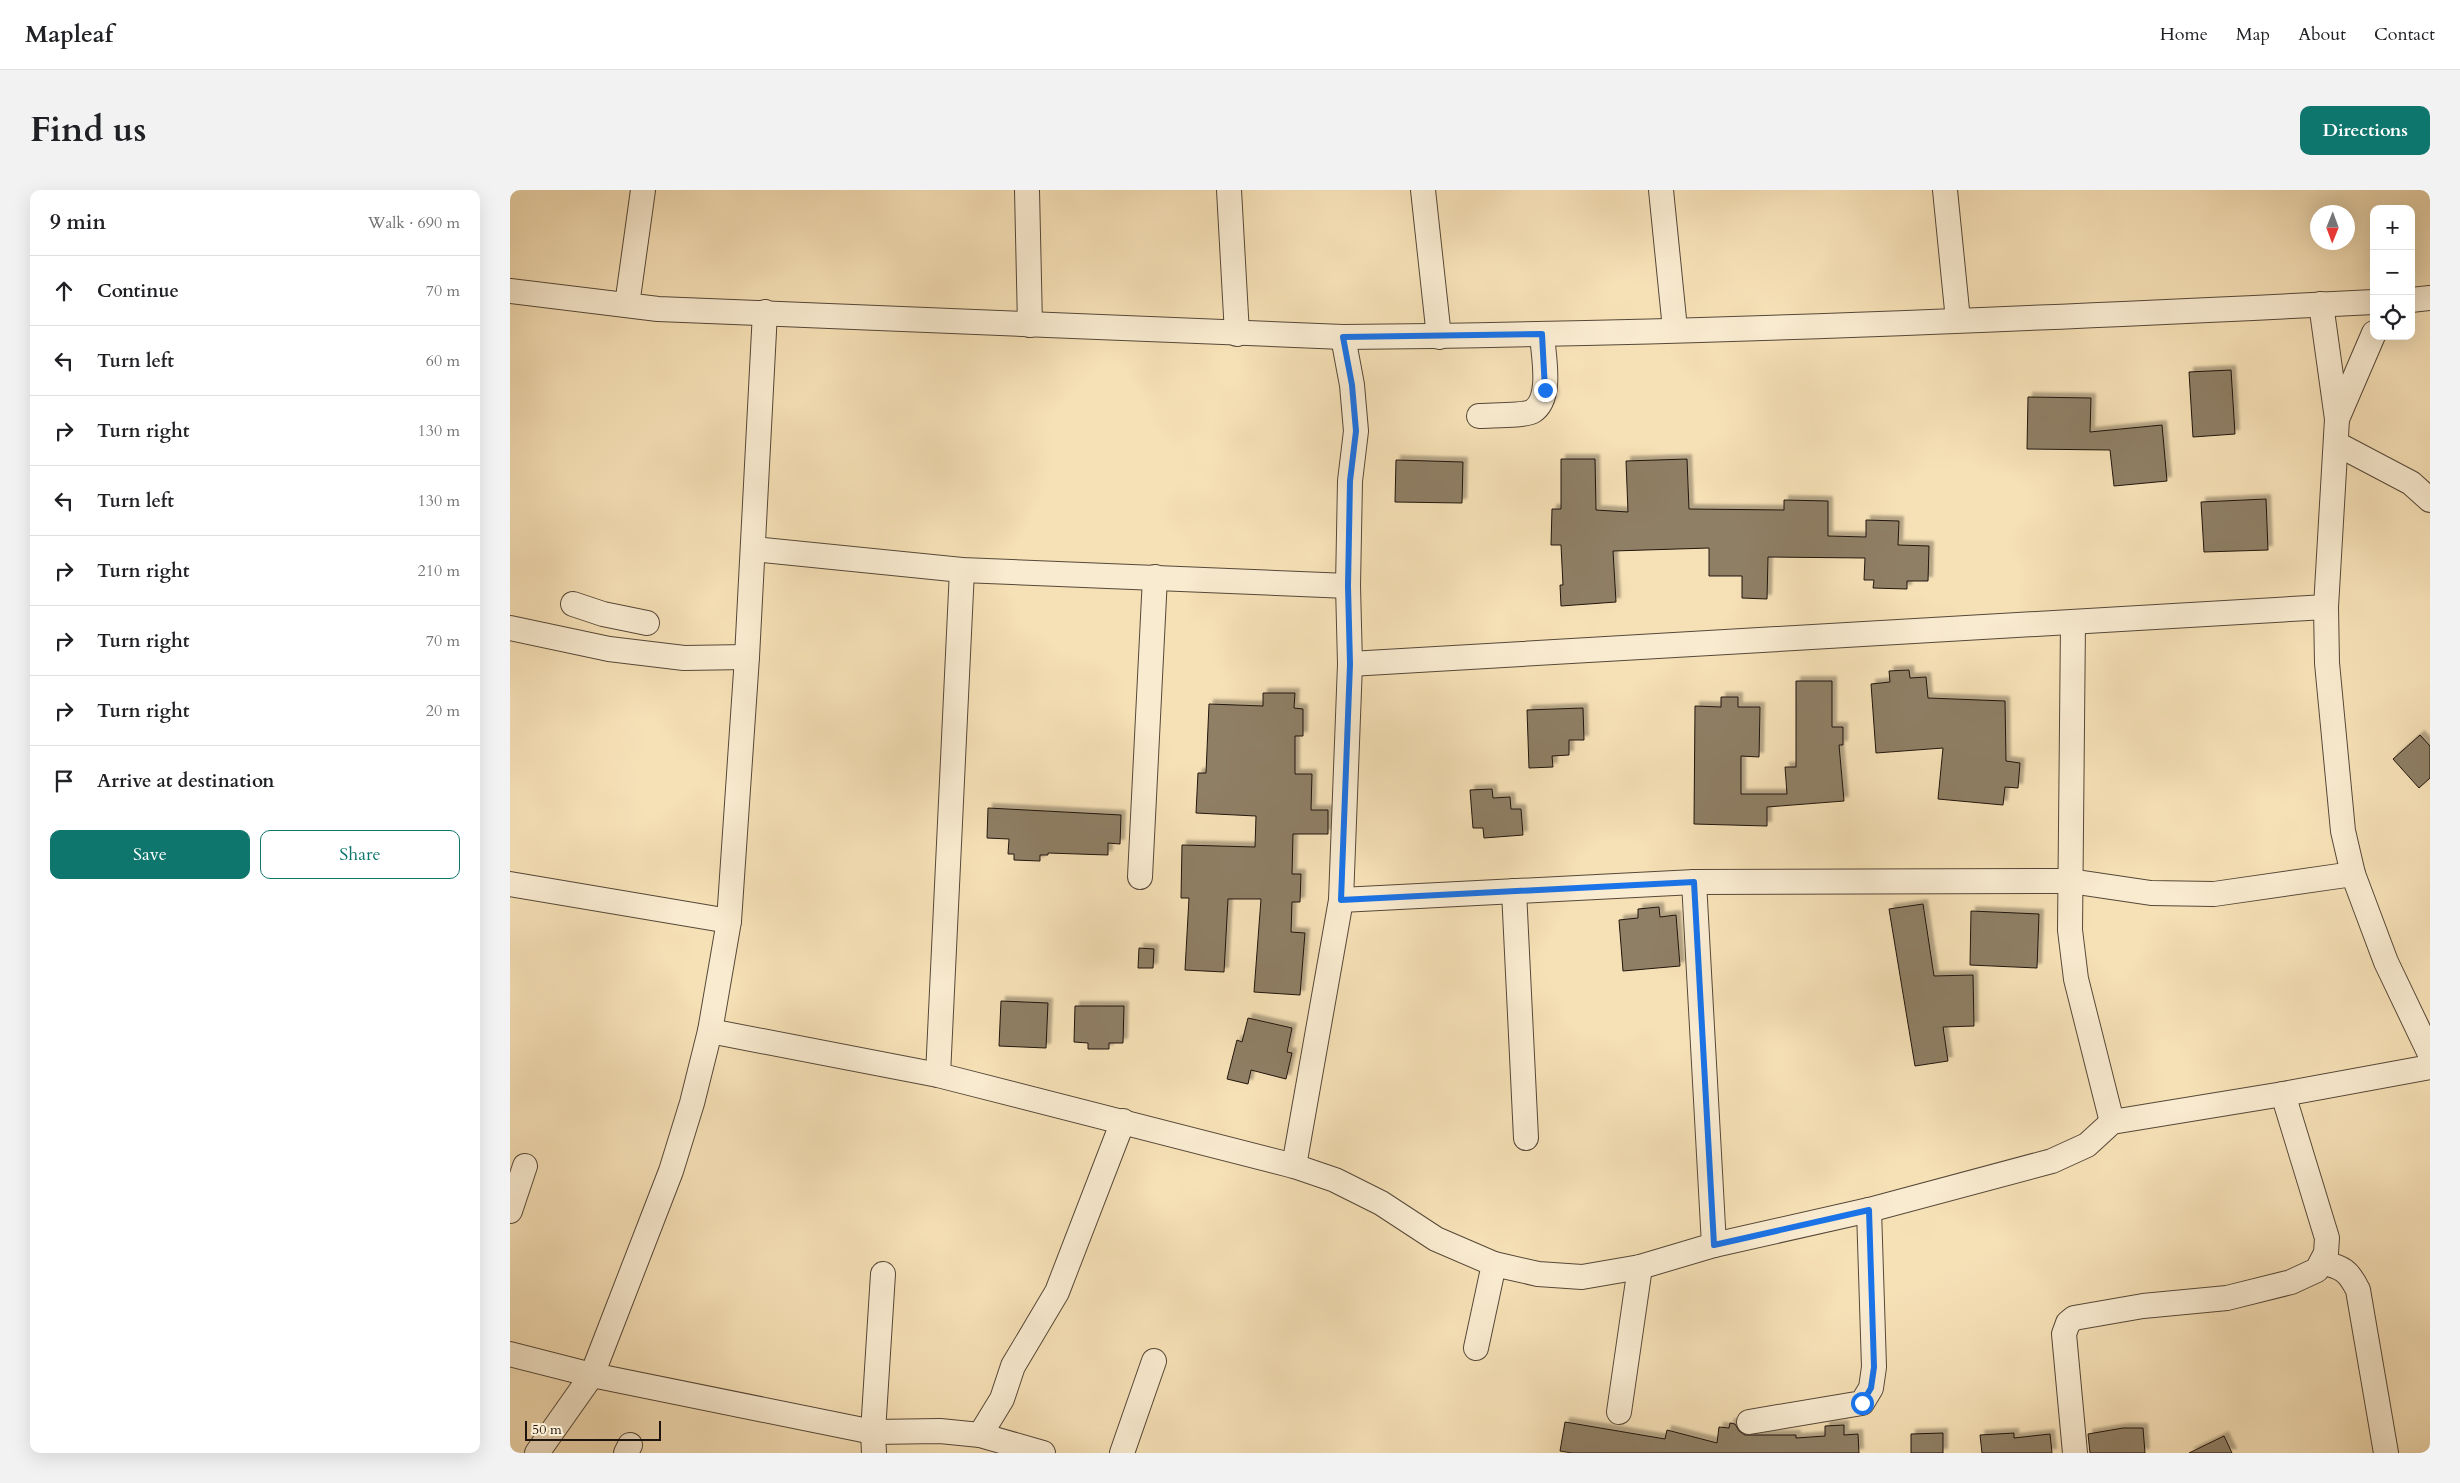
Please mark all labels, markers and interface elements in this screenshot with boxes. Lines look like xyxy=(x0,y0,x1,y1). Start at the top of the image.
text: Mapleaf xyxy=(25,18,113,51)
text: Home xyxy=(2160,22,2208,47)
text: Map xyxy=(2236,22,2270,47)
text: About xyxy=(2298,22,2346,47)
text: Contact xyxy=(2374,22,2435,47)
text: Find us xyxy=(30,106,146,154)
button: Directions xyxy=(2300,106,2430,155)
north arrow xyxy=(2310,205,2355,250)
map controls xyxy=(2370,205,2415,340)
button: + xyxy=(2370,205,2415,250)
text: 9 min xyxy=(50,208,106,237)
text: Walk · 690 m xyxy=(368,212,460,234)
button: − xyxy=(2370,250,2415,295)
icon: ahead xyxy=(50,277,78,305)
text: Continue xyxy=(97,278,179,304)
text: 70 m xyxy=(426,280,460,302)
button: locate xyxy=(2370,295,2415,340)
icon: left xyxy=(50,347,78,375)
text: Turn left xyxy=(97,348,174,374)
text: 60 m xyxy=(426,350,460,372)
route end xyxy=(1534,379,1557,402)
icon: right xyxy=(50,417,78,445)
text: Turn right xyxy=(97,418,189,444)
text: 130 m xyxy=(418,420,460,442)
icon: left xyxy=(50,487,78,515)
text: Turn left xyxy=(97,488,174,514)
text: 130 m xyxy=(418,490,460,512)
icon: right xyxy=(50,557,78,585)
text: Turn right xyxy=(97,558,189,584)
text: 210 m xyxy=(418,560,460,582)
icon: right xyxy=(50,627,78,655)
text: Turn right xyxy=(97,628,189,654)
text: 70 m xyxy=(426,630,460,652)
icon: right xyxy=(50,697,78,725)
text: Turn right xyxy=(97,698,189,724)
text: 20 m xyxy=(426,700,460,722)
icon: arrive xyxy=(50,767,78,795)
text: Arrive at destination xyxy=(97,768,274,794)
button: Save xyxy=(50,830,250,879)
button: Share xyxy=(260,830,460,879)
route start xyxy=(1851,1392,1874,1415)
scale bar xyxy=(525,1418,661,1441)
text: 50 m xyxy=(532,1420,562,1439)

